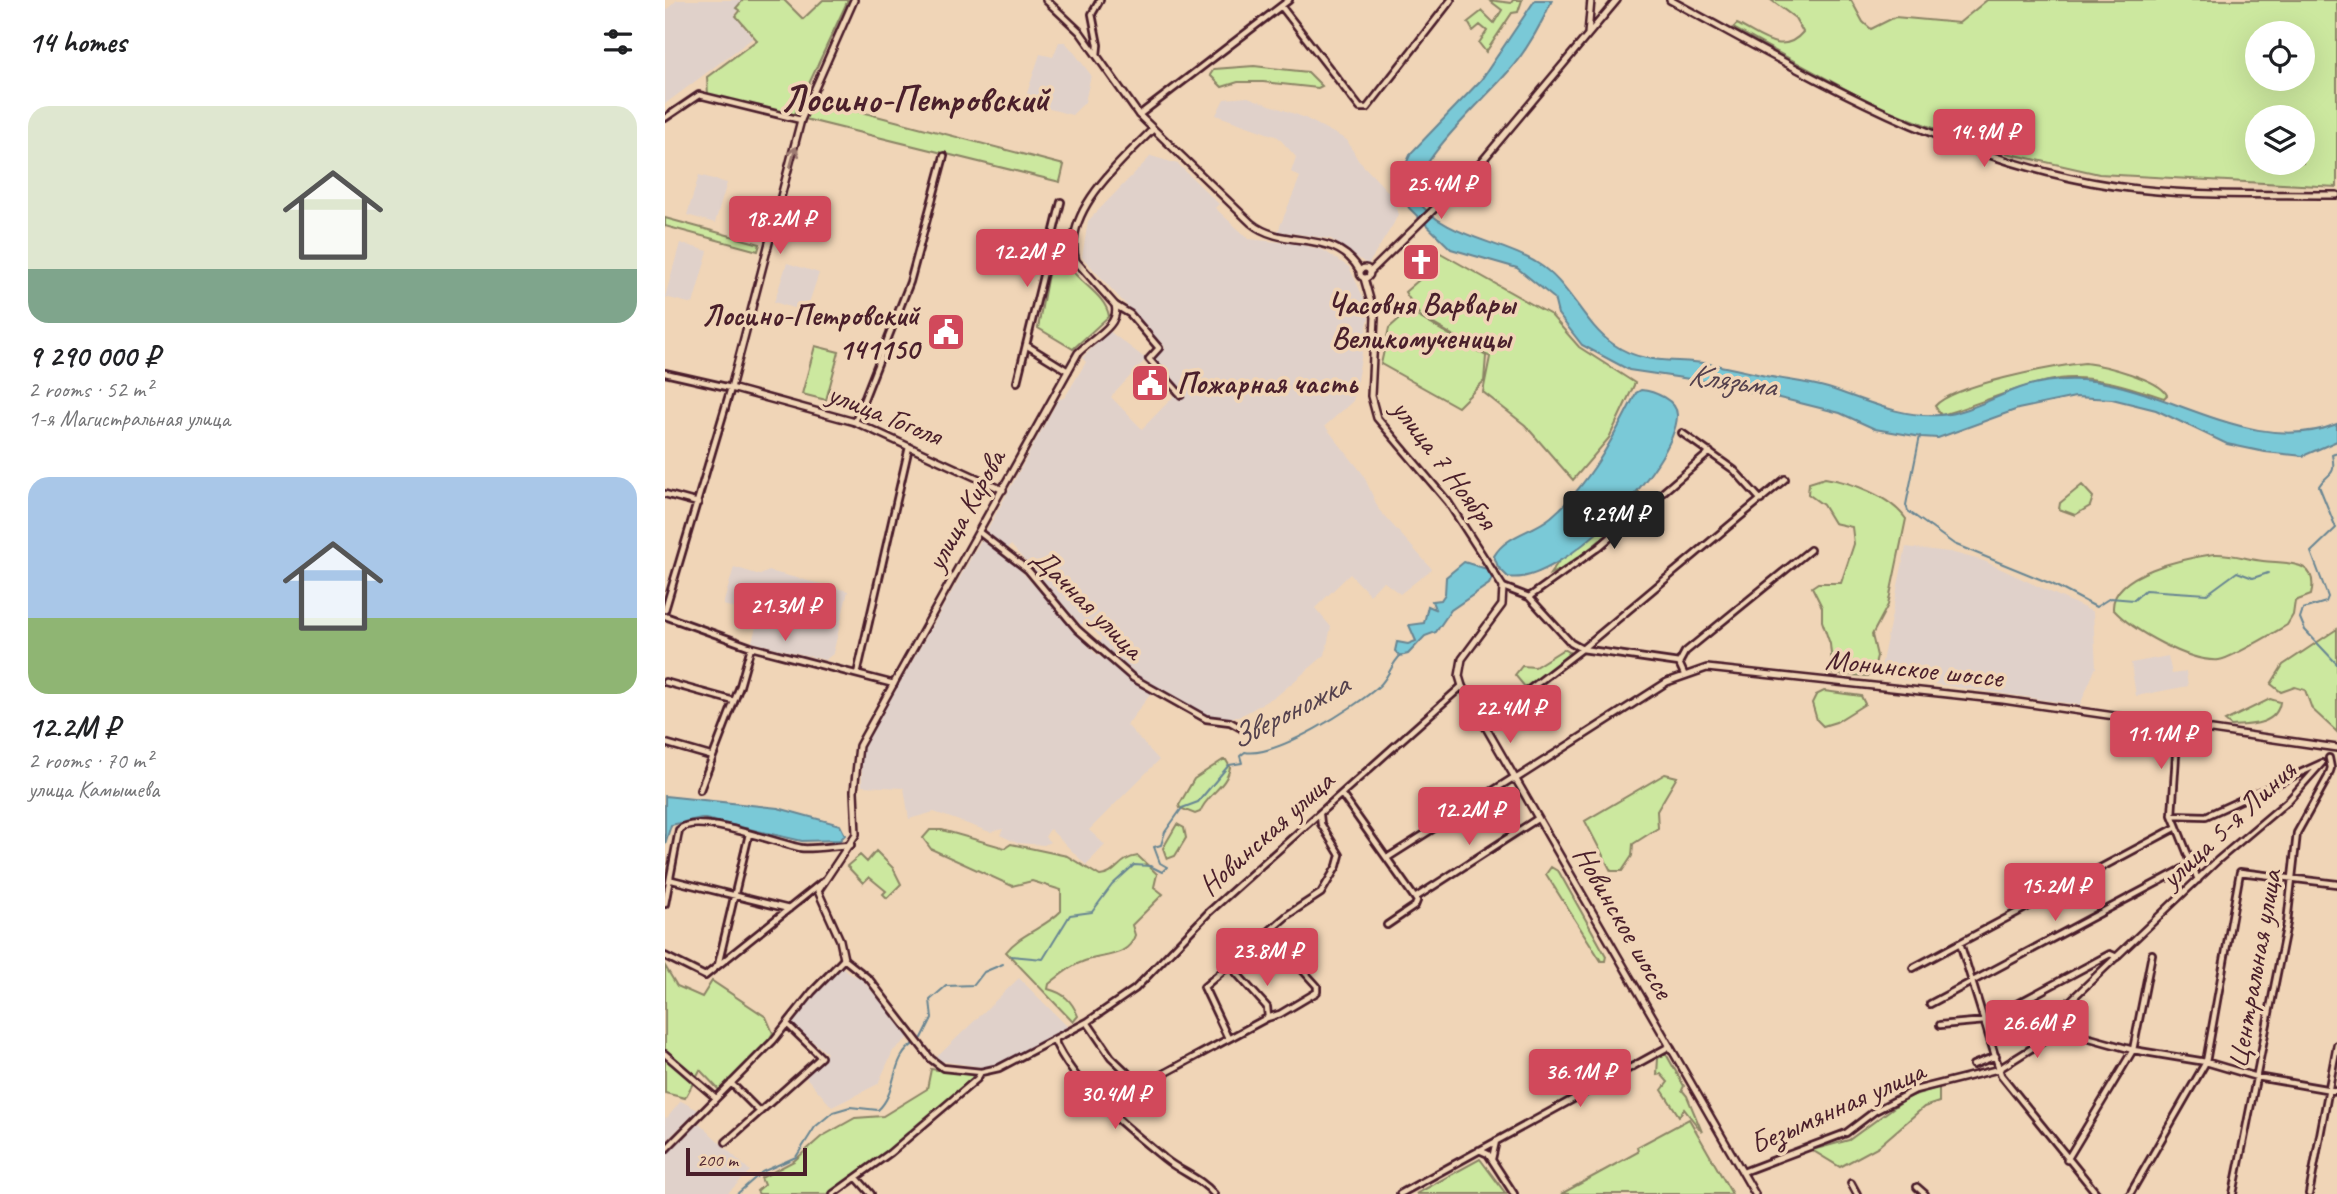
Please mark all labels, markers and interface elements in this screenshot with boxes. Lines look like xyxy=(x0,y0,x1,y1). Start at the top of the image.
map controls xyxy=(2245,21,2315,175)
button: locate xyxy=(2245,21,2315,91)
text: 14 homes xyxy=(28,23,126,61)
icon: filters xyxy=(599,23,637,61)
district label: Лосино-Петровский xyxy=(781,75,1051,122)
button: layers xyxy=(2245,105,2315,175)
pin: 14.9M ₽ xyxy=(1919,110,2049,169)
text: 14.9M ₽ xyxy=(1949,117,2019,146)
one-way arrow xyxy=(787,146,800,169)
icon: home xyxy=(270,152,396,278)
pin: 25.4M ₽ xyxy=(1376,162,1506,221)
text: 25.4M ₽ xyxy=(1406,169,1476,198)
pin: 18.2M ₽ xyxy=(715,196,845,256)
text: 18.2M ₽ xyxy=(745,204,815,233)
pin: 12.2M ₽ xyxy=(962,230,1092,289)
text: 12.2M ₽ xyxy=(992,237,1062,266)
church icon: Часовня Варвары Великомученицы xyxy=(1400,241,1442,283)
place label: Часовня Варвары Великомученицы xyxy=(1327,285,1518,357)
place label: Лосино-Петровский 141150 xyxy=(702,296,922,368)
public building icon: Лосино-Петровский 141150 xyxy=(925,311,967,353)
text: 9 290 000 ₽ xyxy=(28,337,159,375)
water label: Клязьма xyxy=(1686,354,1781,407)
public building icon: Пожарная часть xyxy=(1129,362,1171,404)
place label: Пожарная часть xyxy=(1177,364,1359,402)
street label: улица Гоголя xyxy=(820,373,950,455)
text: 2 rooms · 52 m² xyxy=(28,375,152,404)
street label: улица 7 Ноября xyxy=(1382,390,1508,539)
text: 1-я Магистральная улица xyxy=(28,404,230,433)
street label: улица Кирова xyxy=(915,441,1015,579)
pin: 9.29M ₽ xyxy=(1549,491,1679,551)
text: 9.29M ₽ xyxy=(1579,499,1649,528)
icon: home xyxy=(270,523,396,649)
street label: Дачная улица xyxy=(1024,539,1154,669)
pin: 21.3M ₽ xyxy=(720,584,850,643)
text: 21.3M ₽ xyxy=(750,591,820,620)
street label: Монинское шоссе xyxy=(1823,640,2007,696)
water label: Звероножка xyxy=(1223,662,1358,758)
pin: 22.4M ₽ xyxy=(1445,686,1575,745)
text: 22.4M ₽ xyxy=(1475,693,1545,722)
text: 12.2M ₽ xyxy=(28,708,119,746)
pin: 11.1M ₽ xyxy=(2096,712,2226,771)
text: 11.1M ₽ xyxy=(2126,719,2196,748)
text: 2 rooms · 70 m² xyxy=(28,746,152,775)
street label: улица 5-я Линия xyxy=(2151,751,2305,898)
street label: Новинская улица xyxy=(1190,761,1343,904)
text: улица Камышева xyxy=(28,775,159,804)
pin: 12.2M ₽ xyxy=(1404,788,1534,847)
text: 12.2M ₽ xyxy=(1434,795,1504,824)
street label: Новинское шоссе xyxy=(1565,839,1684,1007)
pin: 15.2M ₽ xyxy=(1990,864,2120,923)
street label: Центральная улица xyxy=(2218,865,2290,1071)
text: 15.2M ₽ xyxy=(2020,871,2090,900)
pin: 23.8M ₽ xyxy=(1202,928,1332,988)
text: 23.8M ₽ xyxy=(1232,936,1302,965)
pin: 26.6M ₽ xyxy=(1972,1000,2102,1060)
text: 26.6M ₽ xyxy=(2002,1008,2072,1037)
pin: 36.1M ₽ xyxy=(1515,1050,1645,1109)
street label: Безымянная улица xyxy=(1744,1050,1933,1162)
text: 36.1M ₽ xyxy=(1545,1057,1615,1086)
pin: 30.4M ₽ xyxy=(1050,1072,1180,1131)
text: 30.4M ₽ xyxy=(1080,1079,1150,1108)
scale bar xyxy=(686,1145,807,1177)
text: 200 m xyxy=(697,1148,738,1172)

